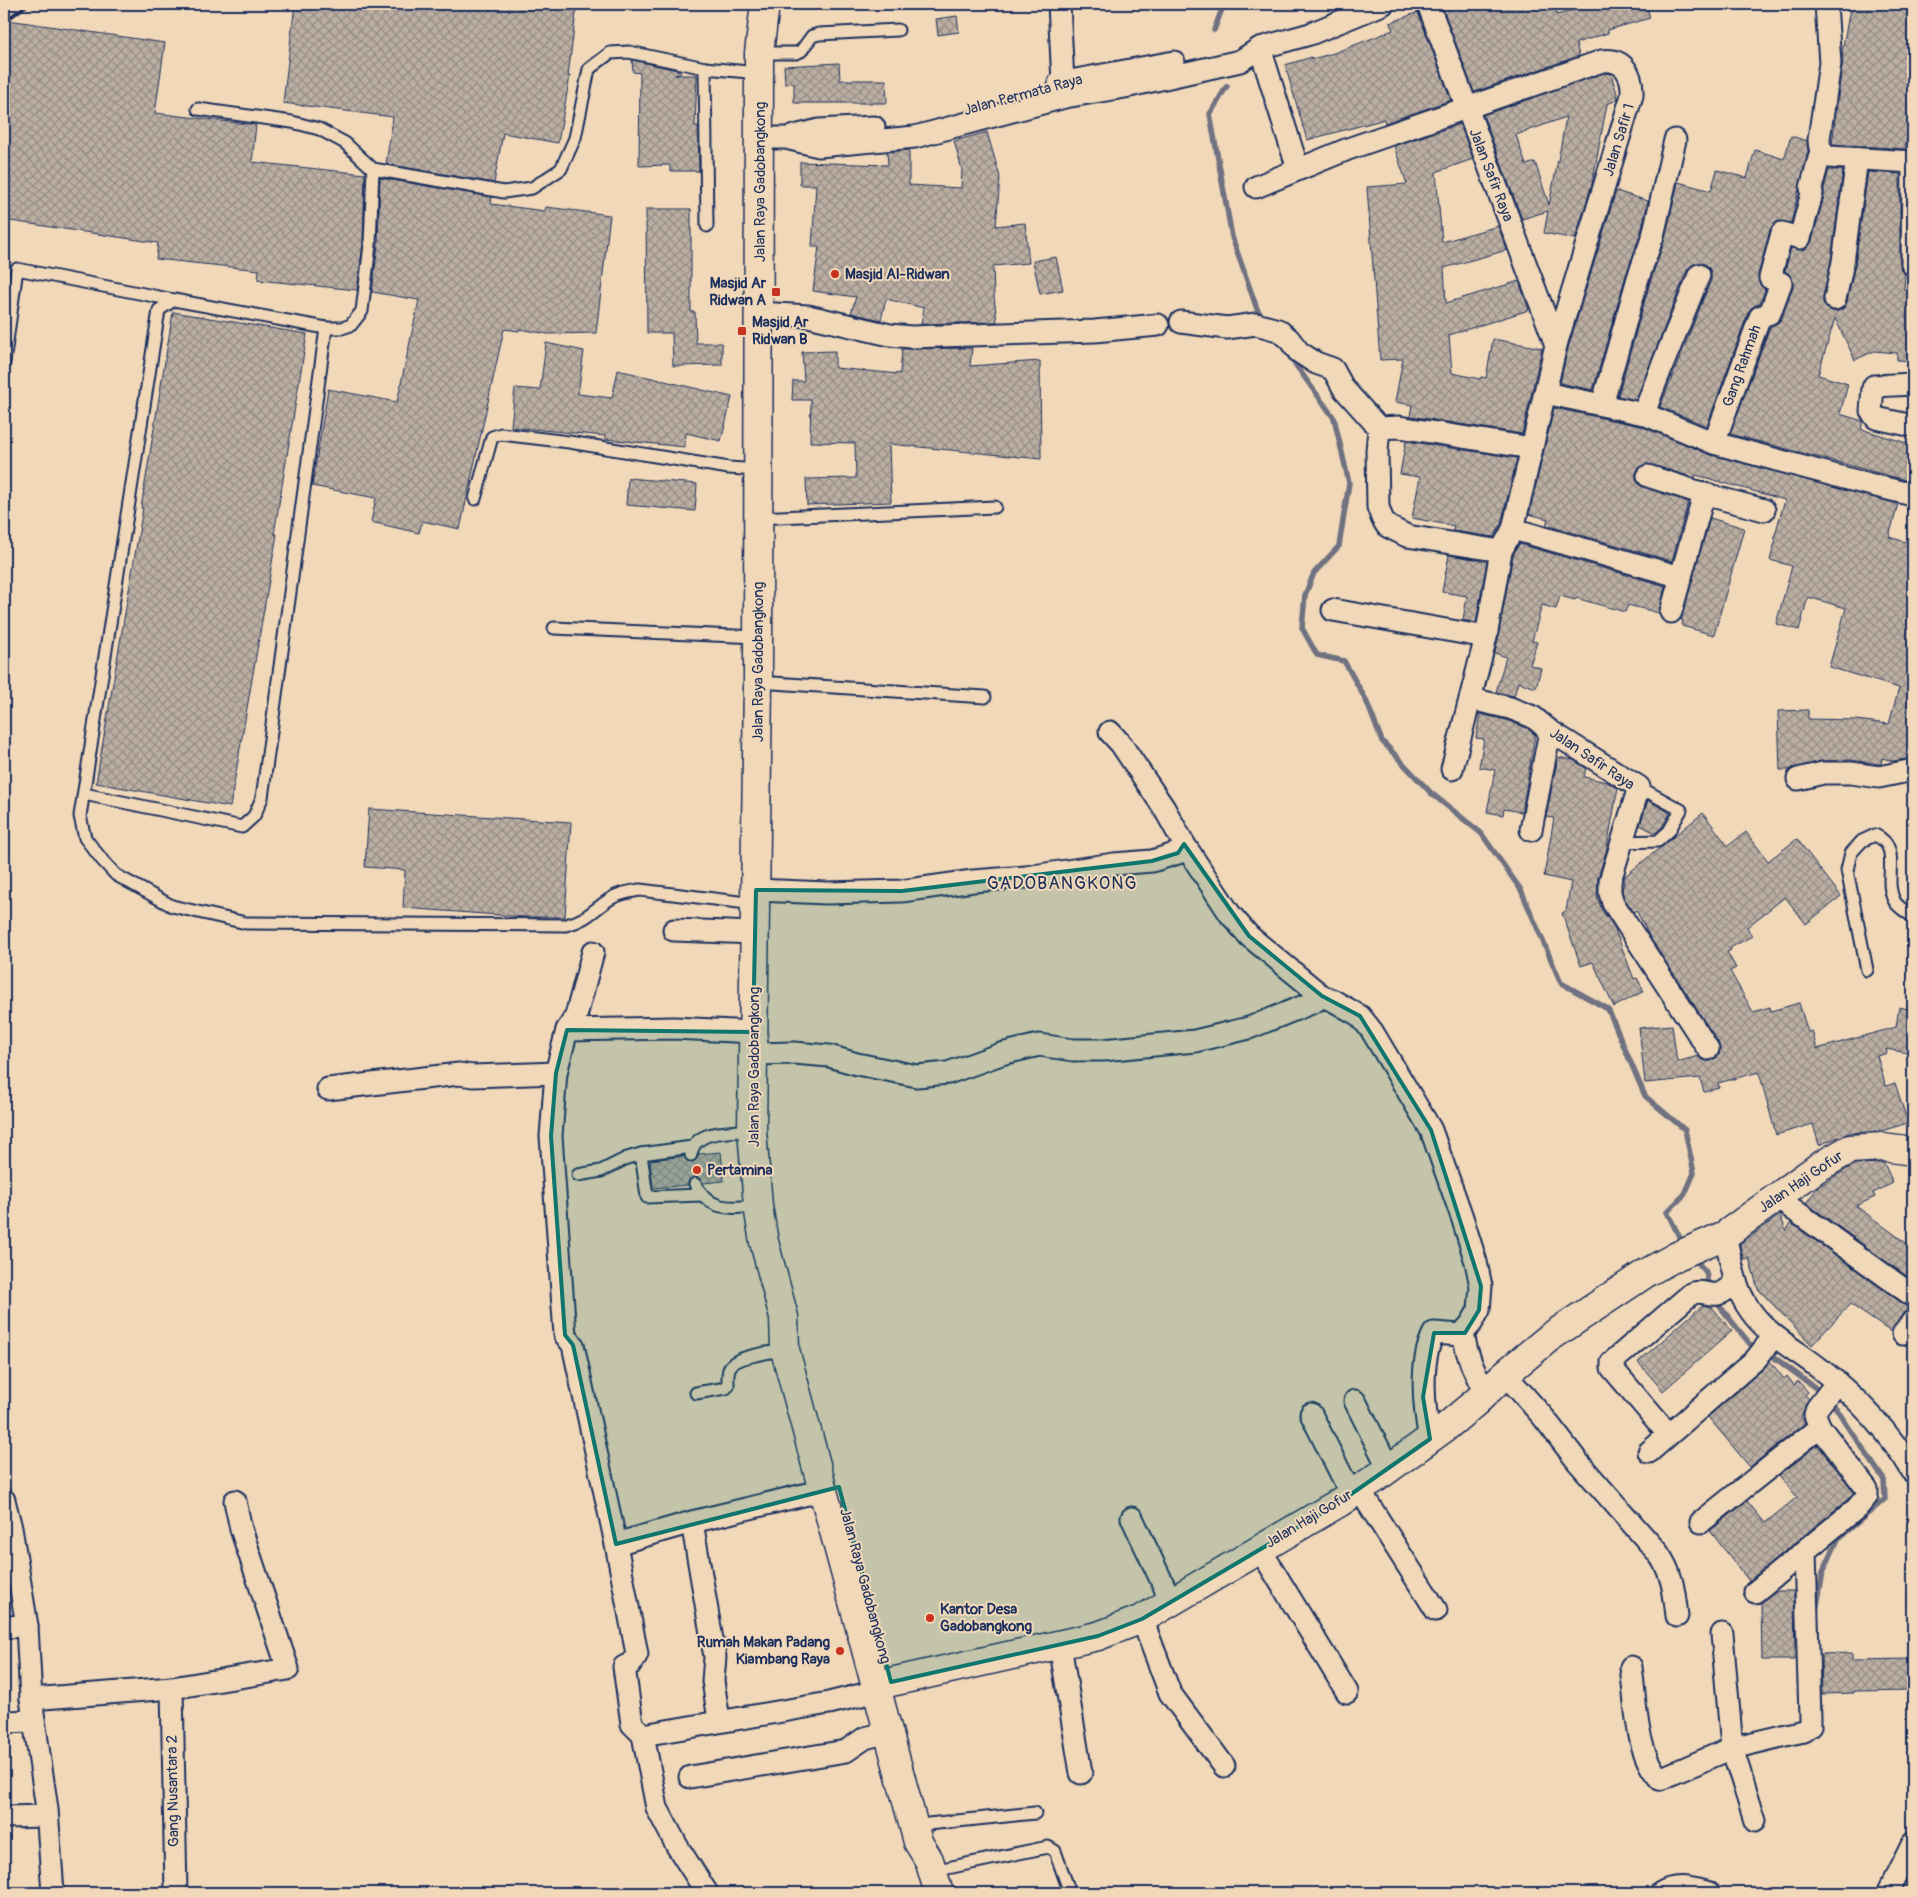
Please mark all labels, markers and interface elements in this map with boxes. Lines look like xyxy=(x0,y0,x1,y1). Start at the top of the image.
street label: Jalan Permata Raya xyxy=(962,70,1084,120)
street label: Jalan Safir 1 xyxy=(1599,101,1639,179)
street label: Jalan Raya Gadobangkong xyxy=(751,102,770,262)
street label: Jalan Safir Raya xyxy=(1465,126,1517,224)
place label: Masjid Al-Ridwan xyxy=(845,265,950,284)
marker: Masjid Al-Ridwan xyxy=(829,268,841,280)
place label: Masjid Ar Ridwan A xyxy=(709,274,767,310)
marker: Masjid Ar Ridwan A xyxy=(770,286,782,298)
place label: Masjid Ar Ridwan B xyxy=(752,313,809,349)
street label: Gang Rahmah xyxy=(1718,322,1766,410)
marker: Masjid Ar Ridwan B xyxy=(736,325,748,337)
street label: Jalan Raya Gadobangkong xyxy=(749,582,768,742)
street label: Jalan Safir Raya xyxy=(1546,724,1638,794)
district label: GADOBANGKONG xyxy=(987,872,1137,895)
street label: Jalan Raya Gadobangkong xyxy=(745,987,764,1147)
street label: Jalan Haji Gofur xyxy=(1755,1146,1848,1217)
place label: Pertamina xyxy=(707,1161,772,1180)
marker: Pertamina xyxy=(691,1164,703,1176)
street label: Jalan Haji Gofur xyxy=(1262,1485,1357,1552)
street label: Jalan Raya Gadobangkong xyxy=(835,1506,895,1666)
place label: Kantor Desa Gadobangkong xyxy=(940,1600,1033,1636)
marker: Kantor Desa Gadobangkong xyxy=(924,1612,936,1624)
place label: Rumah Makan Padang Kiambang Raya xyxy=(697,1633,830,1669)
marker: Rumah Makan Padang Kiambang Raya xyxy=(834,1645,846,1657)
street label: Gang Nusantara 2 xyxy=(163,1735,183,1847)

